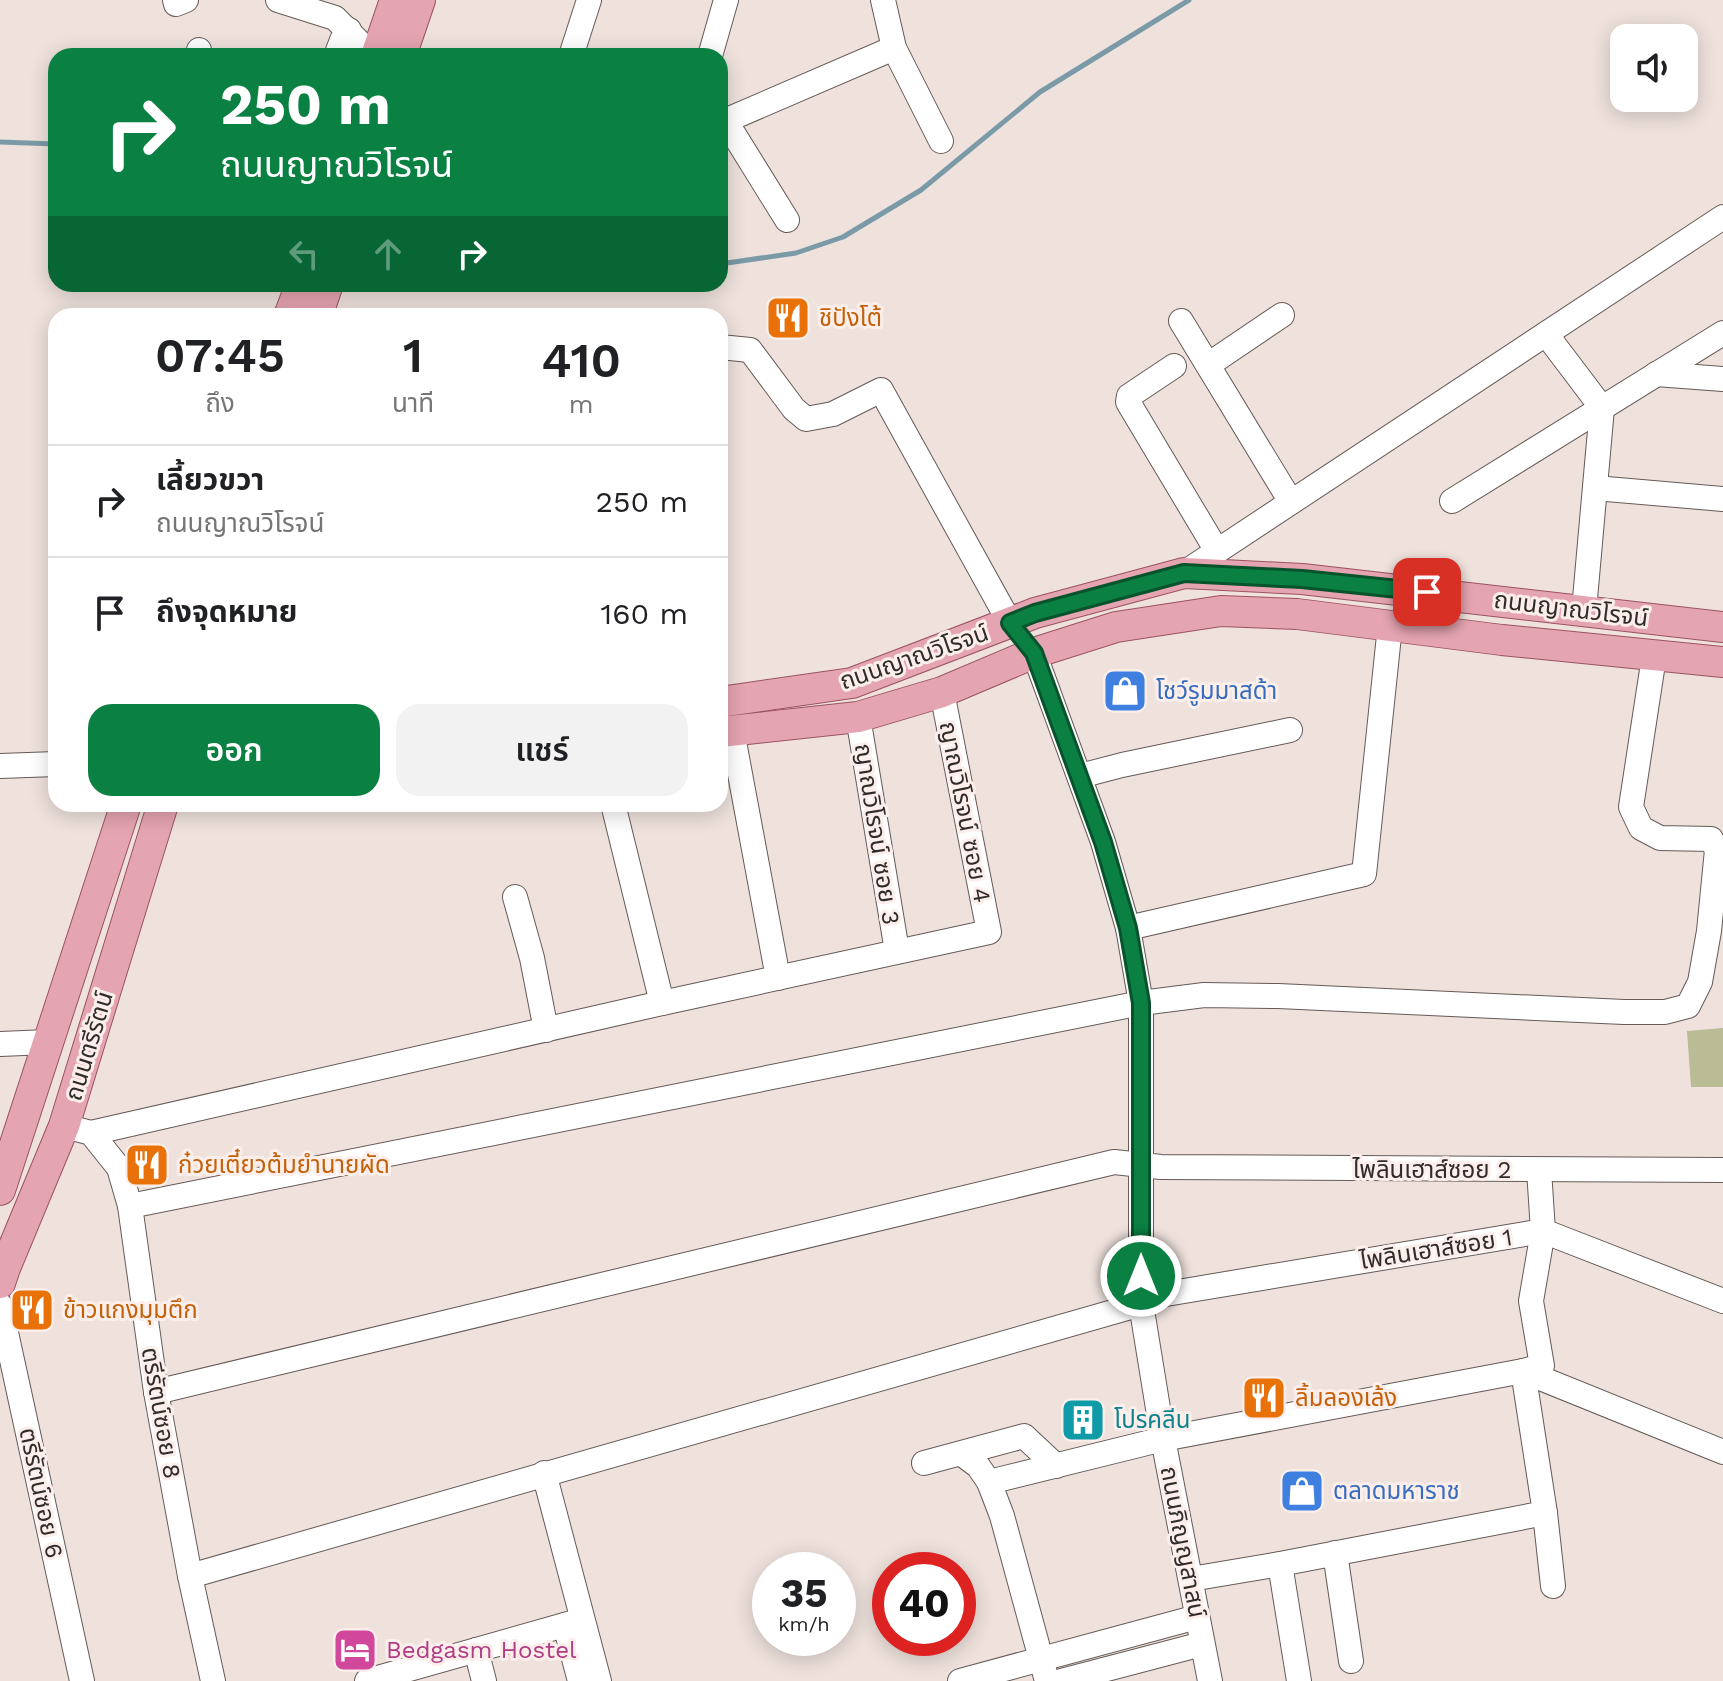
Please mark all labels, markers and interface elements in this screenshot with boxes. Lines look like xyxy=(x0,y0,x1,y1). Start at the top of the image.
map controls xyxy=(1610,24,1698,112)
button: sound xyxy=(1610,24,1698,112)
text: 250 m xyxy=(220,72,391,138)
icon: right xyxy=(88,80,192,184)
text: ถนนญาณวิโรจน์ xyxy=(220,144,453,186)
icon: left xyxy=(282,232,326,276)
icon: ahead xyxy=(366,232,410,276)
icon: right xyxy=(450,232,494,276)
restaurant icon: ชิปังโต้ xyxy=(764,294,812,342)
place label: ชิปังโต้ xyxy=(819,304,882,332)
text: 07:45 xyxy=(155,327,285,384)
text: 1 xyxy=(403,327,423,384)
text: 410 xyxy=(541,332,621,389)
text: ถึง xyxy=(205,388,235,418)
text: นาที xyxy=(392,388,434,418)
text: m xyxy=(569,389,593,419)
text: เลี้ยวขวา xyxy=(156,462,264,497)
icon: right xyxy=(88,479,132,523)
text: 250 m xyxy=(596,484,688,519)
text: ถนนญาณวิโรจน์ xyxy=(156,508,324,538)
pin xyxy=(1393,558,1461,626)
icon: arrive xyxy=(1405,570,1449,614)
street label: ถนนญาณวิโรจน์ xyxy=(1492,586,1650,632)
icon: arrive xyxy=(88,591,132,635)
text: ถึงจุดหมาย xyxy=(156,594,297,629)
text: 160 m xyxy=(601,596,688,631)
street label: ถนนญาณวิโรจน์ xyxy=(836,618,992,696)
shop icon: โชว์รูมมาสด้า xyxy=(1101,667,1149,715)
place label: โชว์รูมมาสด้า xyxy=(1156,677,1277,706)
button: ออก xyxy=(88,704,380,796)
button: แชร์ xyxy=(396,704,688,796)
street label: ญาณวิโรจน์ ซอย 4 xyxy=(934,719,996,905)
street label: ญาณวิโรจน์ ซอย 3 xyxy=(849,741,905,927)
street label: ถนนตรีรัตน์ xyxy=(59,988,119,1104)
restaurant icon: ก๋วยเตี๋ยวต้มยำนายผัด xyxy=(123,1141,171,1189)
place label: ก๋วยเตี๋ยวต้มยำนายผัด xyxy=(178,1148,390,1179)
street label: ไพลินเฮาส์ซอย 2 xyxy=(1351,1156,1512,1184)
street label: ไพลินเฮาส์ซอย 1 xyxy=(1357,1223,1514,1275)
position arrow xyxy=(1099,1234,1183,1318)
restaurant icon: ข้าวแกงมุมตึก xyxy=(8,1286,56,1334)
place label: ข้าวแกงมุมตึก xyxy=(63,1296,198,1325)
street label: ตรีรัตน์ซอย 8 xyxy=(136,1345,186,1481)
restaurant icon: ลิ้มลองเล้ง xyxy=(1240,1374,1288,1422)
place label: ลิ้มลองเล้ง xyxy=(1295,1382,1397,1412)
building icon: โปรคลีน xyxy=(1059,1396,1107,1444)
place label: โปรคลีน xyxy=(1114,1406,1191,1434)
street label: ตรีรัตน์ซอย 6 xyxy=(13,1425,69,1561)
street label: ถนนภิญญสาสน์ xyxy=(1155,1464,1211,1620)
shop icon: ตลาดมหาราช xyxy=(1278,1467,1326,1515)
place label: ตลาดมหาราช xyxy=(1333,1477,1460,1505)
speed limit sign: 40 xyxy=(872,1552,976,1656)
text: 35 xyxy=(780,1570,828,1617)
text: km/h xyxy=(778,1612,830,1636)
hotel icon: Bedgasm Hostel xyxy=(331,1626,379,1674)
place label: Bedgasm Hostel xyxy=(386,1636,577,1664)

